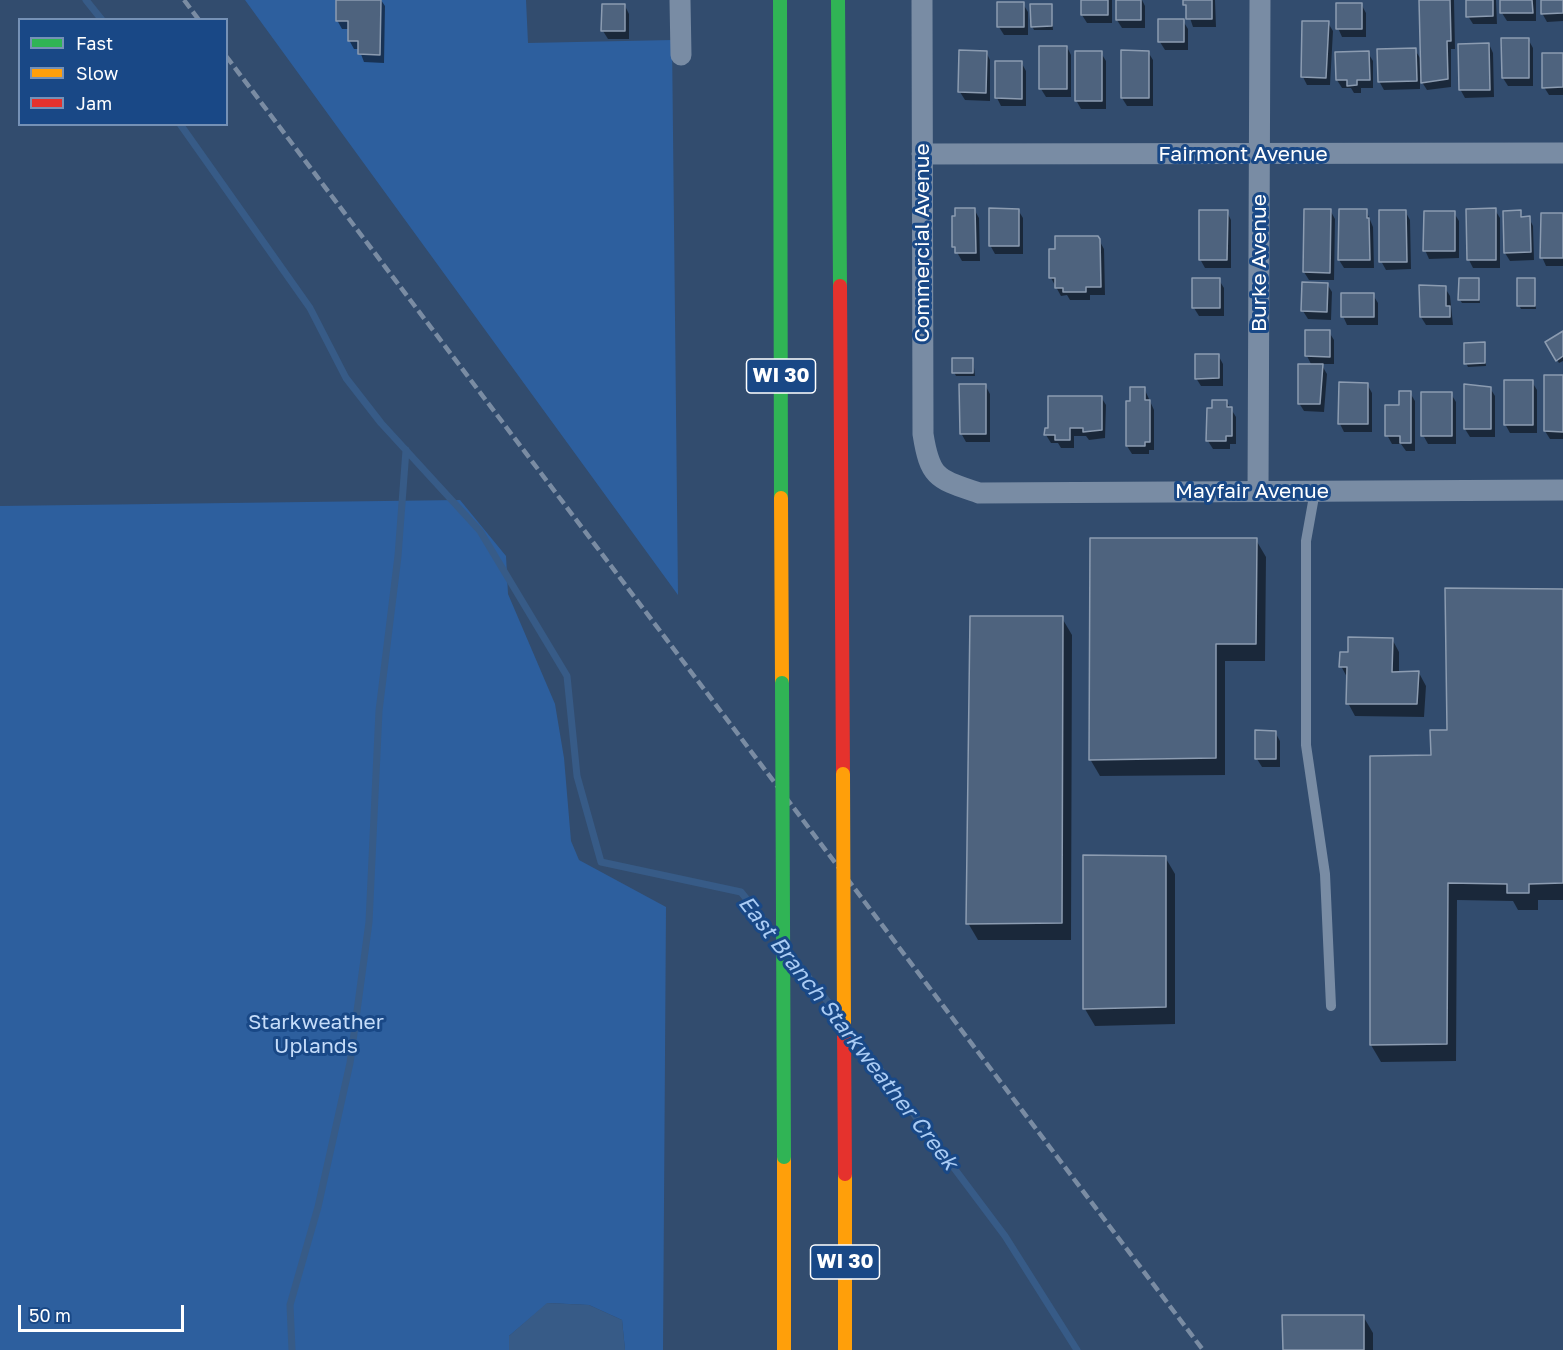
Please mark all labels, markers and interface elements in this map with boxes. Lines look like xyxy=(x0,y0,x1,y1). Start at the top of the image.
legend xyxy=(18,18,228,126)
text: Fast xyxy=(76,32,113,54)
text: Slow xyxy=(76,62,118,84)
text: Jam xyxy=(76,92,112,114)
street label: Fairmont Avenue xyxy=(1158,141,1328,167)
street label: Commercial Avenue xyxy=(909,143,935,343)
street label: Burke Avenue xyxy=(1246,194,1272,332)
road number: WI 30 xyxy=(746,359,816,393)
street label: Mayfair Avenue xyxy=(1175,478,1329,504)
water label: East Branch Starkweather Creek xyxy=(733,891,963,1175)
park label: Starkweather Uplands xyxy=(248,1009,384,1059)
road number: WI 30 xyxy=(810,1245,880,1279)
scale bar xyxy=(21,1293,188,1331)
text: 50 m xyxy=(29,1304,71,1326)

